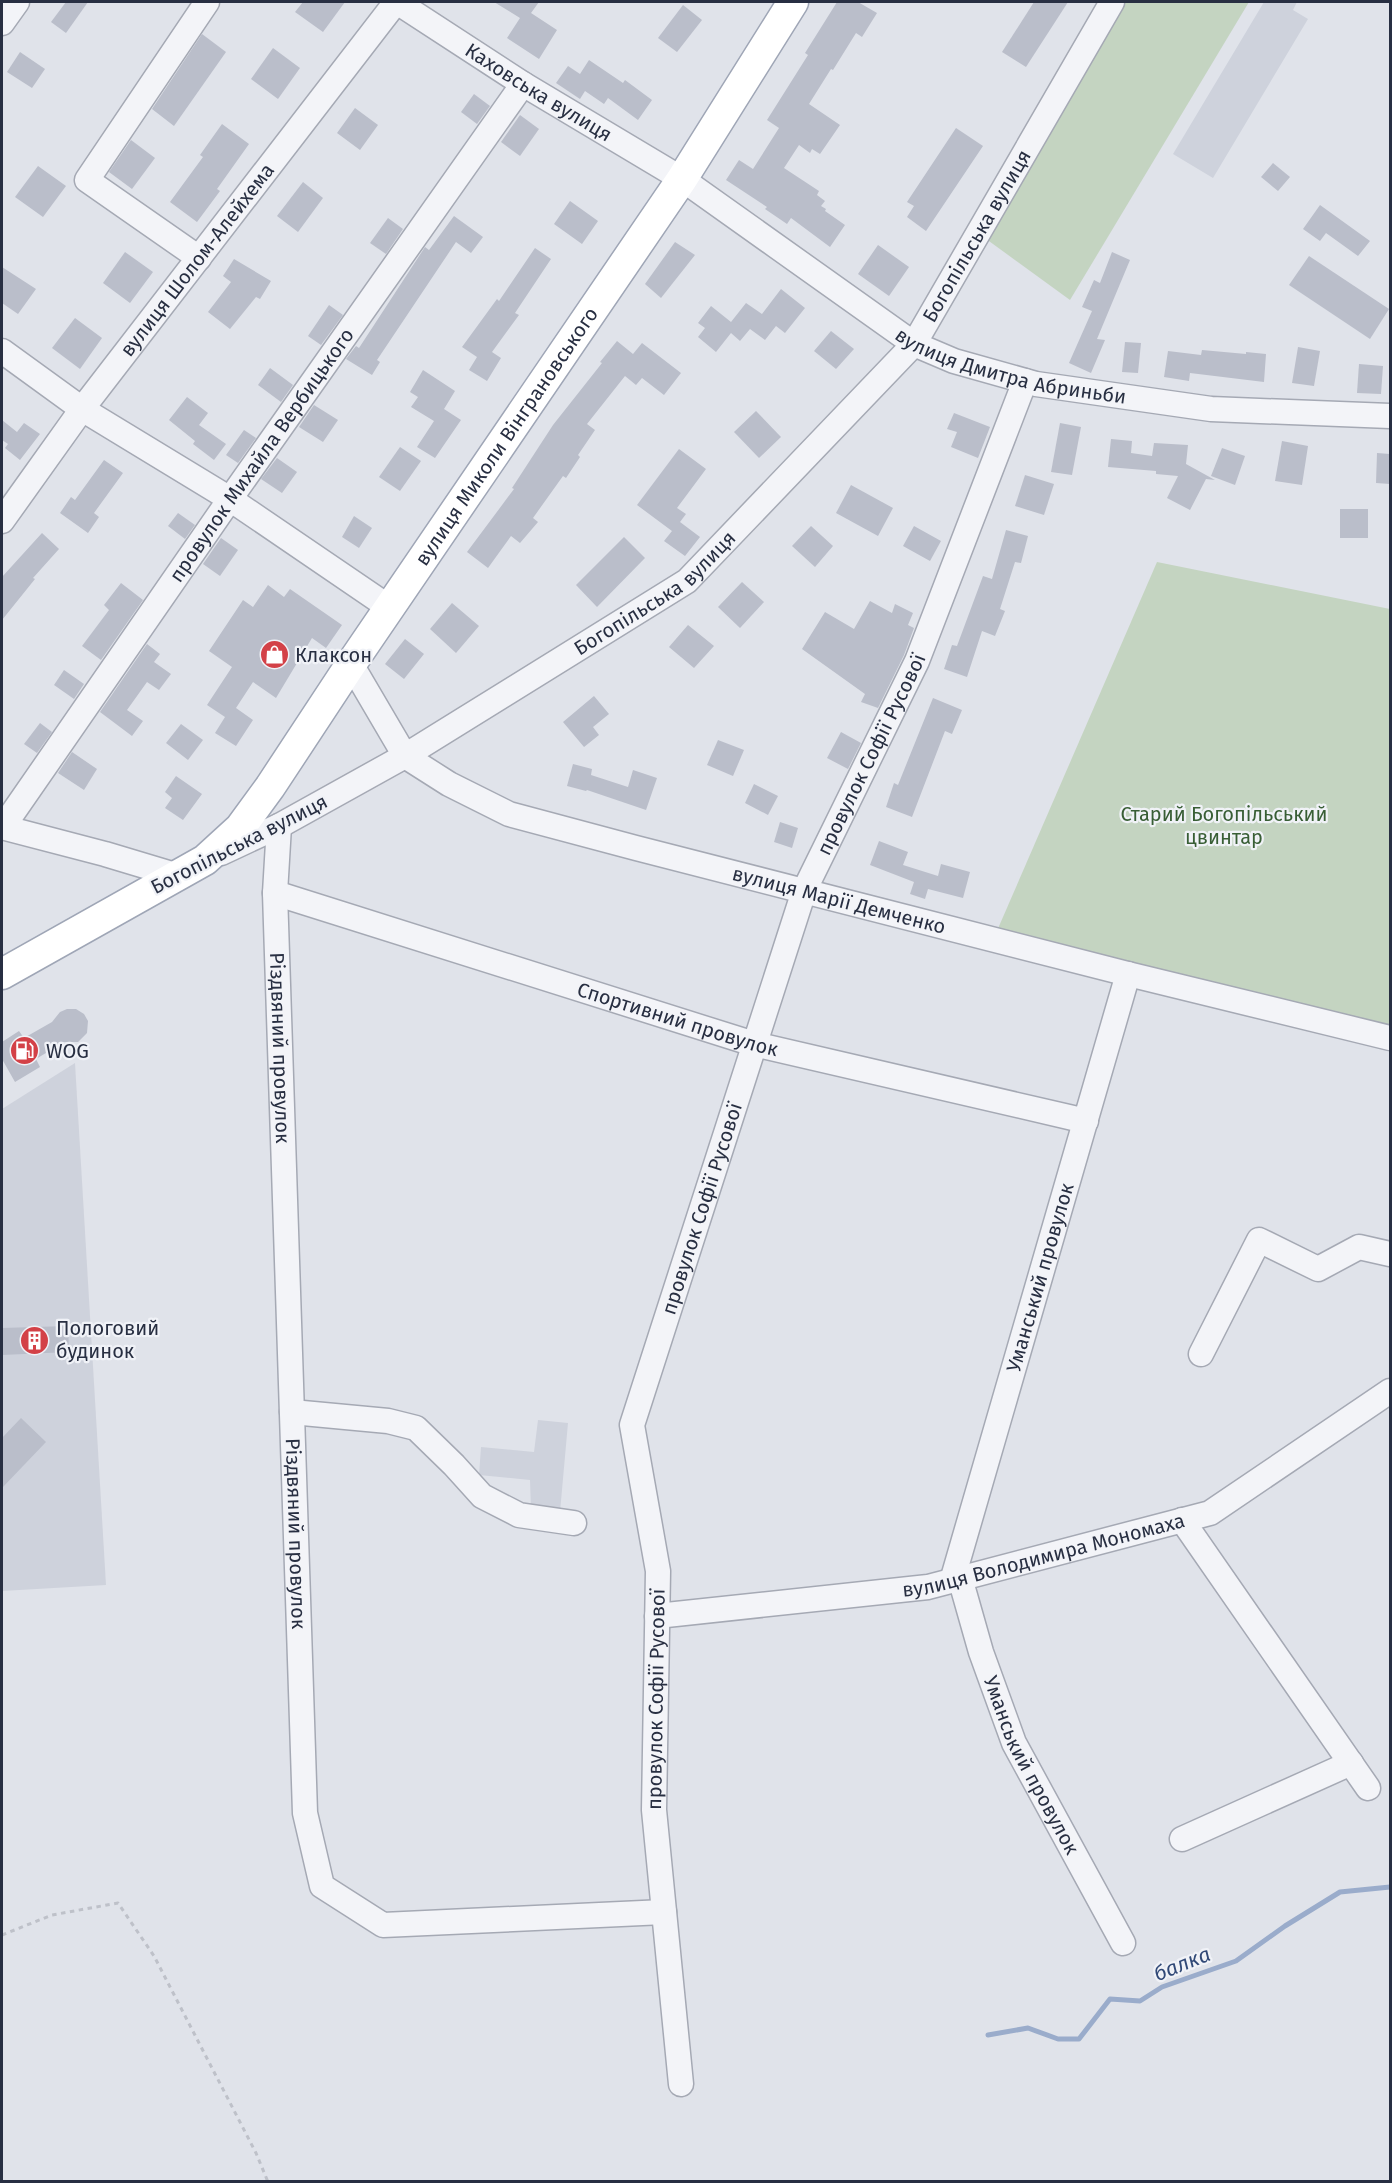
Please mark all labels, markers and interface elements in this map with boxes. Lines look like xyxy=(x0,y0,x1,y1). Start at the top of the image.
street label: Каховська вулиця xyxy=(461,38,616,146)
street label: Богопільська вулиця xyxy=(917,145,1036,327)
street label: вулиця Шолом-Алейхема xyxy=(115,159,279,361)
street label: вулиця Миколи Вінграновського xyxy=(410,303,603,570)
street label: провулок Михайла Вербицького xyxy=(164,323,359,587)
street label: вулиця Дмитра Абриньби xyxy=(891,323,1128,409)
street label: Богопільська вулиця xyxy=(570,526,740,660)
shop icon: Клаксон xyxy=(258,639,290,671)
place label: Клаксон xyxy=(295,643,372,667)
street label: провулок Софії Русової xyxy=(812,649,931,859)
street label: Богопільська вулиця xyxy=(147,789,331,899)
park label: Старий Богопільський цвинтар xyxy=(1120,802,1328,849)
street label: вулиця Марії Демченко xyxy=(730,861,948,939)
street label: Різдвяний провулок xyxy=(265,952,295,1144)
street label: Спортивний провулок xyxy=(574,977,781,1061)
fuel station icon: WOG xyxy=(9,1035,41,1067)
place label: WOG xyxy=(46,1039,89,1063)
street label: провулок Софії Русової xyxy=(656,1098,747,1318)
street label: Уманський провулок xyxy=(1001,1180,1079,1375)
place label: Пологовий будинок xyxy=(56,1316,159,1363)
building icon: Пологовий будинок xyxy=(19,1324,51,1356)
street label: Різдвяний провулок xyxy=(281,1438,311,1630)
street label: вулиця Володимира Мономаха xyxy=(901,1508,1187,1602)
street label: провулок Софії Русової xyxy=(642,1587,670,1810)
street label: Уманський провулок xyxy=(979,1673,1085,1859)
water label: балка xyxy=(1150,1941,1214,1987)

